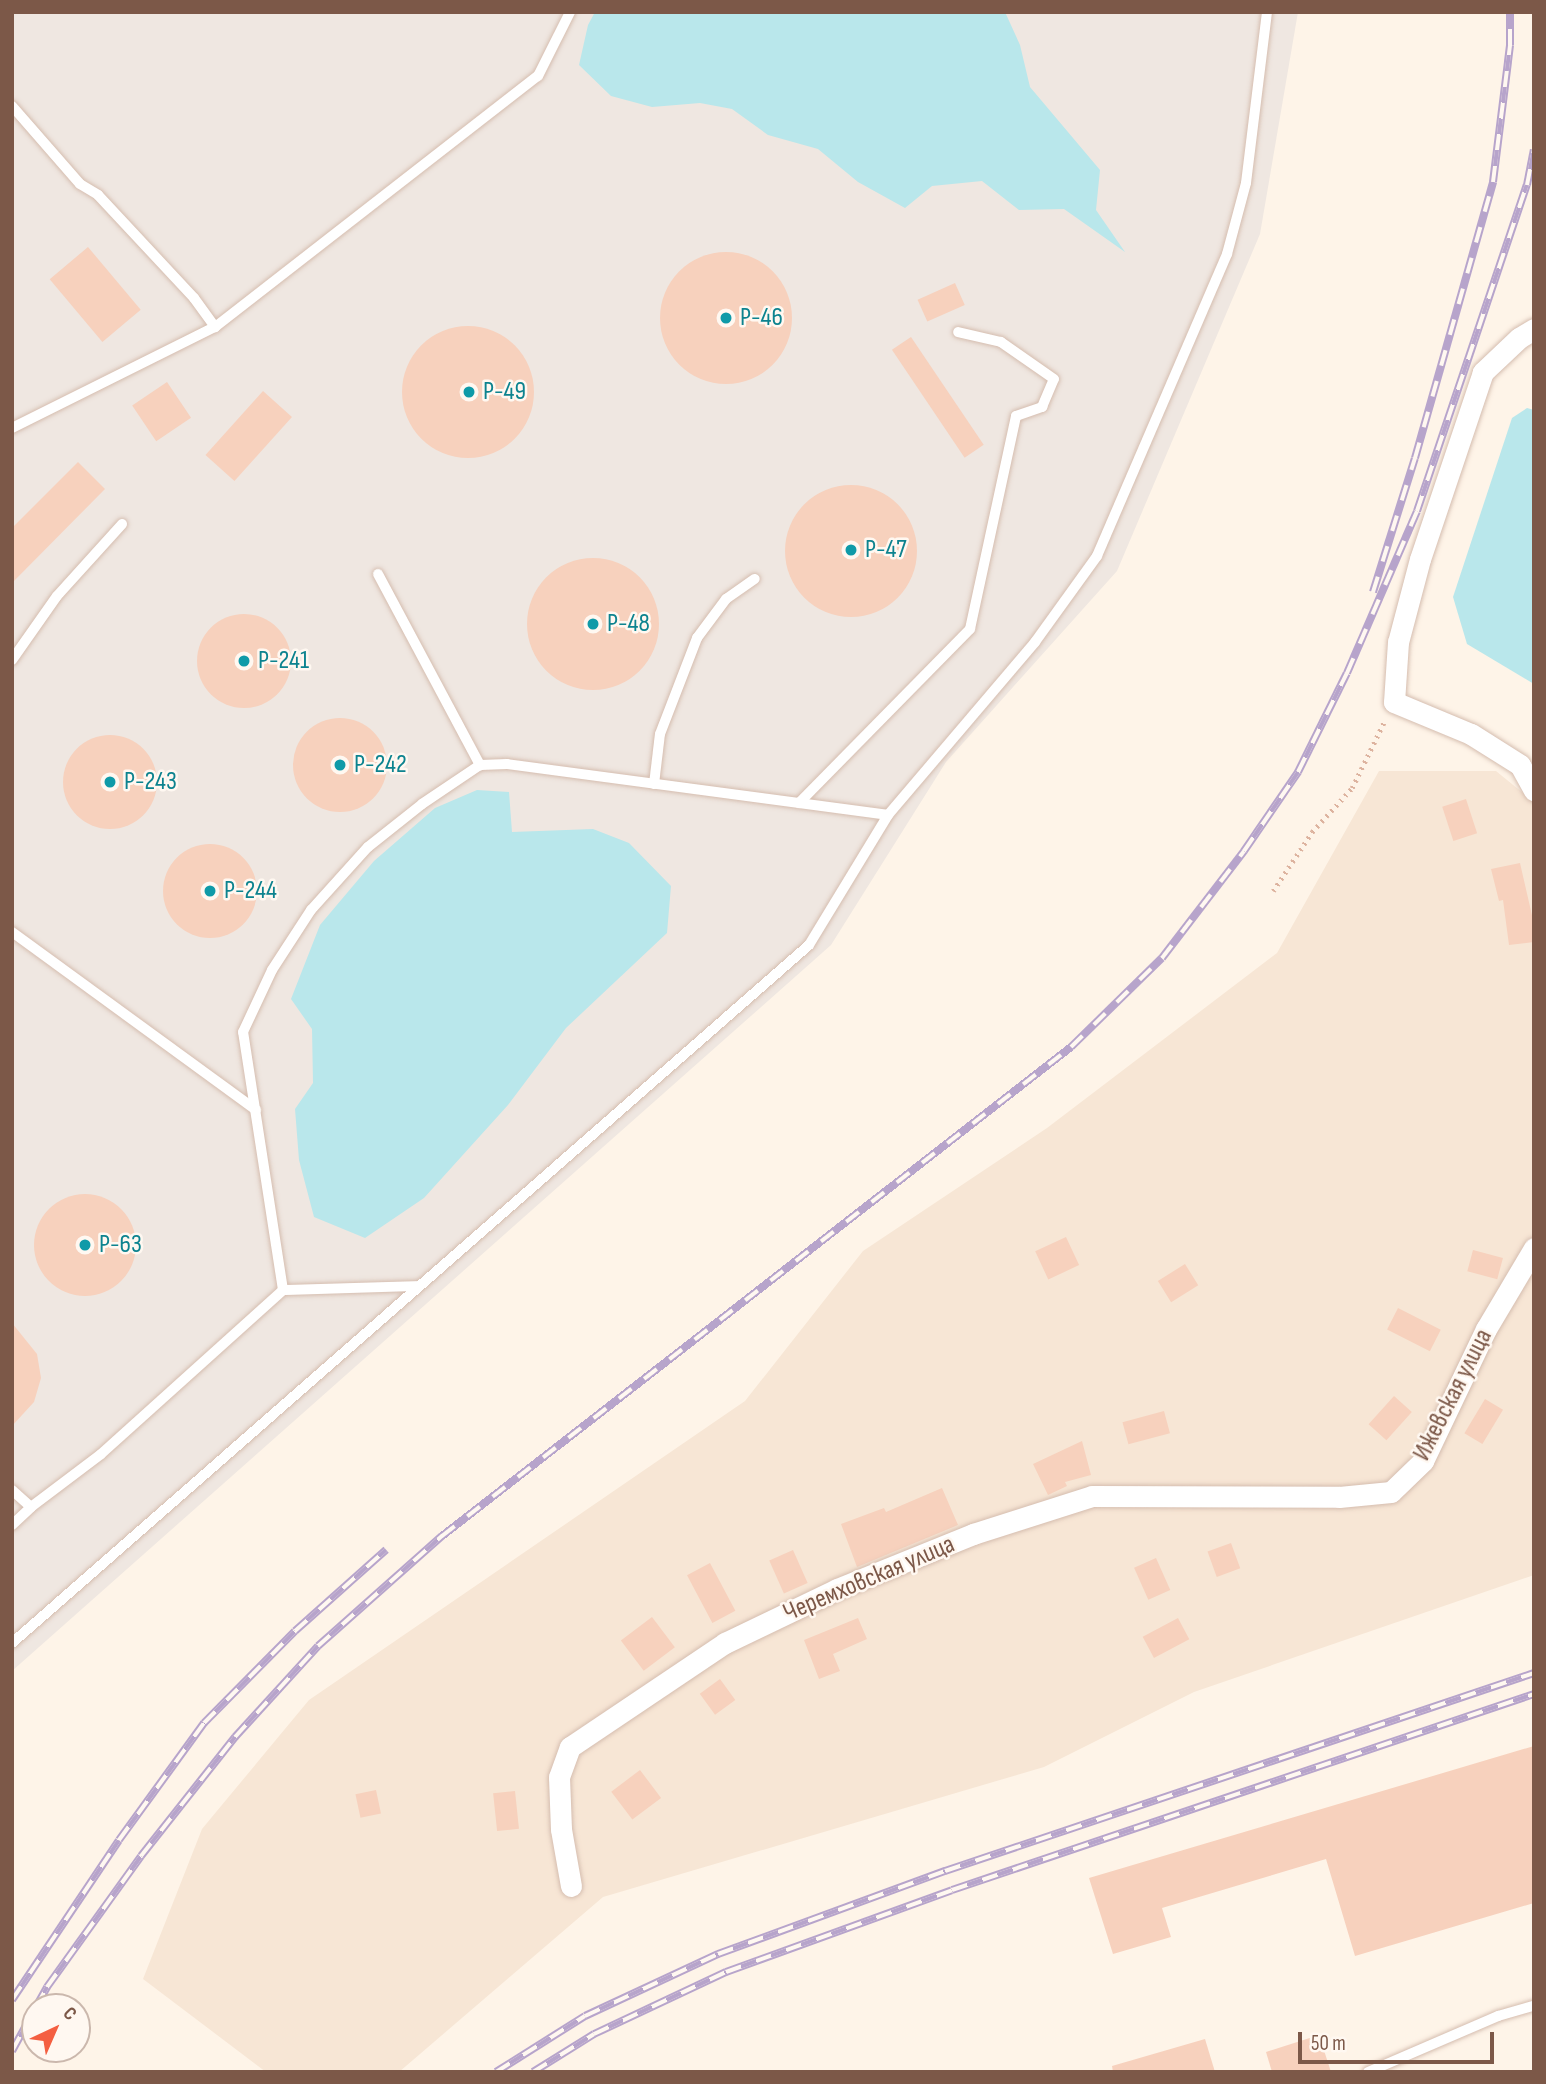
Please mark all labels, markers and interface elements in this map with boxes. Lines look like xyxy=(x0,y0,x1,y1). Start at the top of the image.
place label: Р-46 xyxy=(740,302,783,334)
marker: Р-46 xyxy=(718,310,734,326)
place label: Р-49 xyxy=(483,376,526,408)
marker: Р-49 xyxy=(461,384,477,400)
place label: Р-47 xyxy=(865,534,907,566)
marker: Р-47 xyxy=(843,542,859,558)
place label: Р-48 xyxy=(607,608,650,640)
marker: Р-48 xyxy=(585,616,601,632)
place label: Р-241 xyxy=(258,645,309,677)
marker: Р-241 xyxy=(236,653,252,669)
place label: Р-242 xyxy=(354,749,407,781)
marker: Р-242 xyxy=(332,757,348,773)
place label: Р-243 xyxy=(124,766,177,798)
marker: Р-243 xyxy=(102,774,118,790)
place label: Р-244 xyxy=(224,875,277,907)
marker: Р-244 xyxy=(202,883,218,899)
place label: Р-63 xyxy=(99,1229,142,1261)
marker: Р-63 xyxy=(77,1237,93,1253)
street label: Ижевская улица xyxy=(1407,1324,1499,1466)
street label: Черемховская улица xyxy=(779,1529,959,1629)
north arrow xyxy=(21,1993,91,2063)
text: С xyxy=(58,2002,81,2026)
scale bar xyxy=(1301,2018,1497,2062)
text: 50 m xyxy=(1311,2031,1346,2056)

